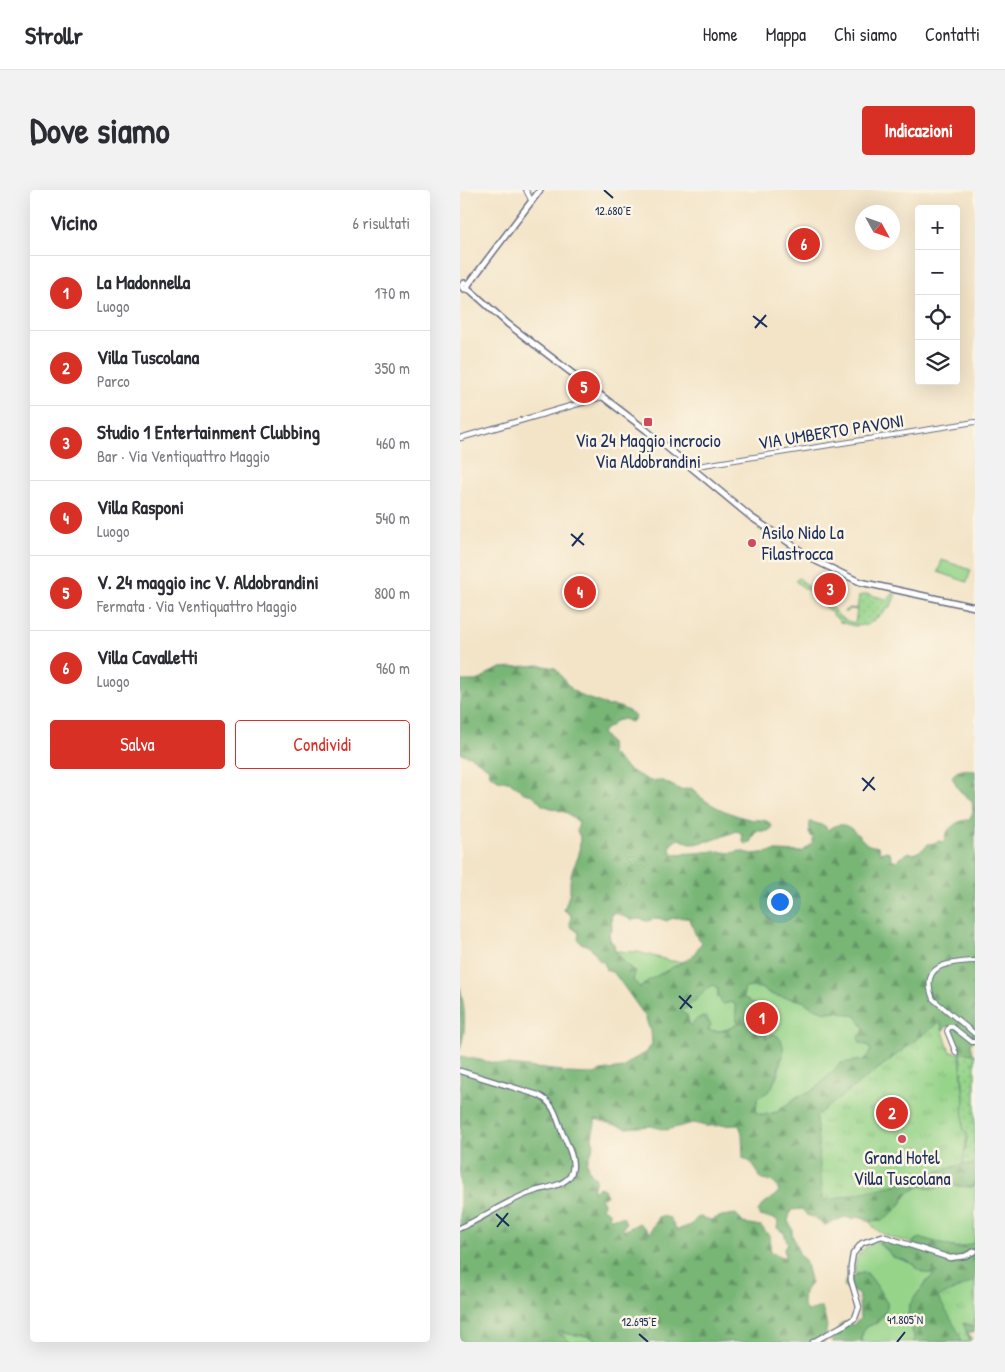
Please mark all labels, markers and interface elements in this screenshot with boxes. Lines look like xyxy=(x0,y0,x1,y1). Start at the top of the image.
text: Strollr xyxy=(25,19,83,51)
text: Home xyxy=(703,22,738,47)
text: Mappa xyxy=(766,22,806,47)
text: Chi siamo xyxy=(834,22,897,47)
text: Contatti xyxy=(925,22,980,47)
button: Indicazioni xyxy=(862,106,975,155)
text: Dove siamo xyxy=(30,107,170,154)
text: 12.680°E xyxy=(595,202,632,219)
north arrow xyxy=(855,205,900,250)
map controls xyxy=(915,205,960,385)
button: + xyxy=(915,205,960,250)
text: Vicino xyxy=(50,208,97,237)
text: 6 risultati xyxy=(353,212,410,234)
pin: 6 xyxy=(788,225,820,263)
button: − xyxy=(915,250,960,295)
text: La Madonnella xyxy=(97,269,190,295)
text: 1 xyxy=(63,282,69,304)
text: 170 m xyxy=(375,282,410,304)
text: Luogo xyxy=(97,295,129,317)
button: locate xyxy=(915,295,960,340)
button: layers xyxy=(915,340,960,385)
text: Villa Tuscolana xyxy=(97,344,199,370)
text: 2 xyxy=(62,357,70,379)
text: 350 m xyxy=(374,357,410,379)
pin: 5 xyxy=(568,368,600,406)
text: Parco xyxy=(97,370,130,392)
street label: VIA UMBERTO PAVONI xyxy=(756,408,906,455)
marker: Via 24 Maggio incrocio Via Aldobrandini xyxy=(642,416,654,428)
text: Studio 1 Entertainment Clubbing xyxy=(97,419,320,445)
place label: Via 24 Maggio incrocio Via Aldobrandini xyxy=(575,428,721,474)
text: 3 xyxy=(62,432,70,454)
text: 460 m xyxy=(376,432,410,454)
text: Bar · Via Ventiquattro Maggio xyxy=(97,445,270,467)
text: Villa Rasponi xyxy=(97,494,184,520)
text: 4 xyxy=(63,507,69,529)
text: 540 m xyxy=(376,507,410,529)
text: Luogo xyxy=(97,520,129,542)
place label: Asilo Nido La Filastrocca xyxy=(761,520,844,566)
marker: Asilo Nido La Filastrocca xyxy=(746,537,758,549)
text: V. 24 maggio inc V. Aldobrandini xyxy=(97,569,319,595)
pin: 3 xyxy=(814,570,846,608)
pin: 4 xyxy=(564,573,596,611)
text: 5 xyxy=(63,582,69,604)
text: 800 m xyxy=(374,582,410,604)
text: Fermata · Via Ventiquattro Maggio xyxy=(97,595,297,617)
text: Villa Cavalletti xyxy=(97,644,198,670)
text: 6 xyxy=(63,657,69,679)
text: 960 m xyxy=(376,657,410,679)
text: Luogo xyxy=(97,670,129,692)
button: Salva xyxy=(50,720,225,769)
button: Condividi xyxy=(235,720,410,769)
your location xyxy=(767,889,793,915)
pin: 1 xyxy=(746,999,778,1037)
pin: 2 xyxy=(876,1094,908,1132)
marker: Grand Hotel Villa Tuscolana xyxy=(896,1133,908,1145)
place label: Grand Hotel Villa Tuscolana xyxy=(854,1145,950,1191)
text: 41.805°N xyxy=(887,1311,923,1328)
text: 12.695°E xyxy=(622,1313,657,1330)

